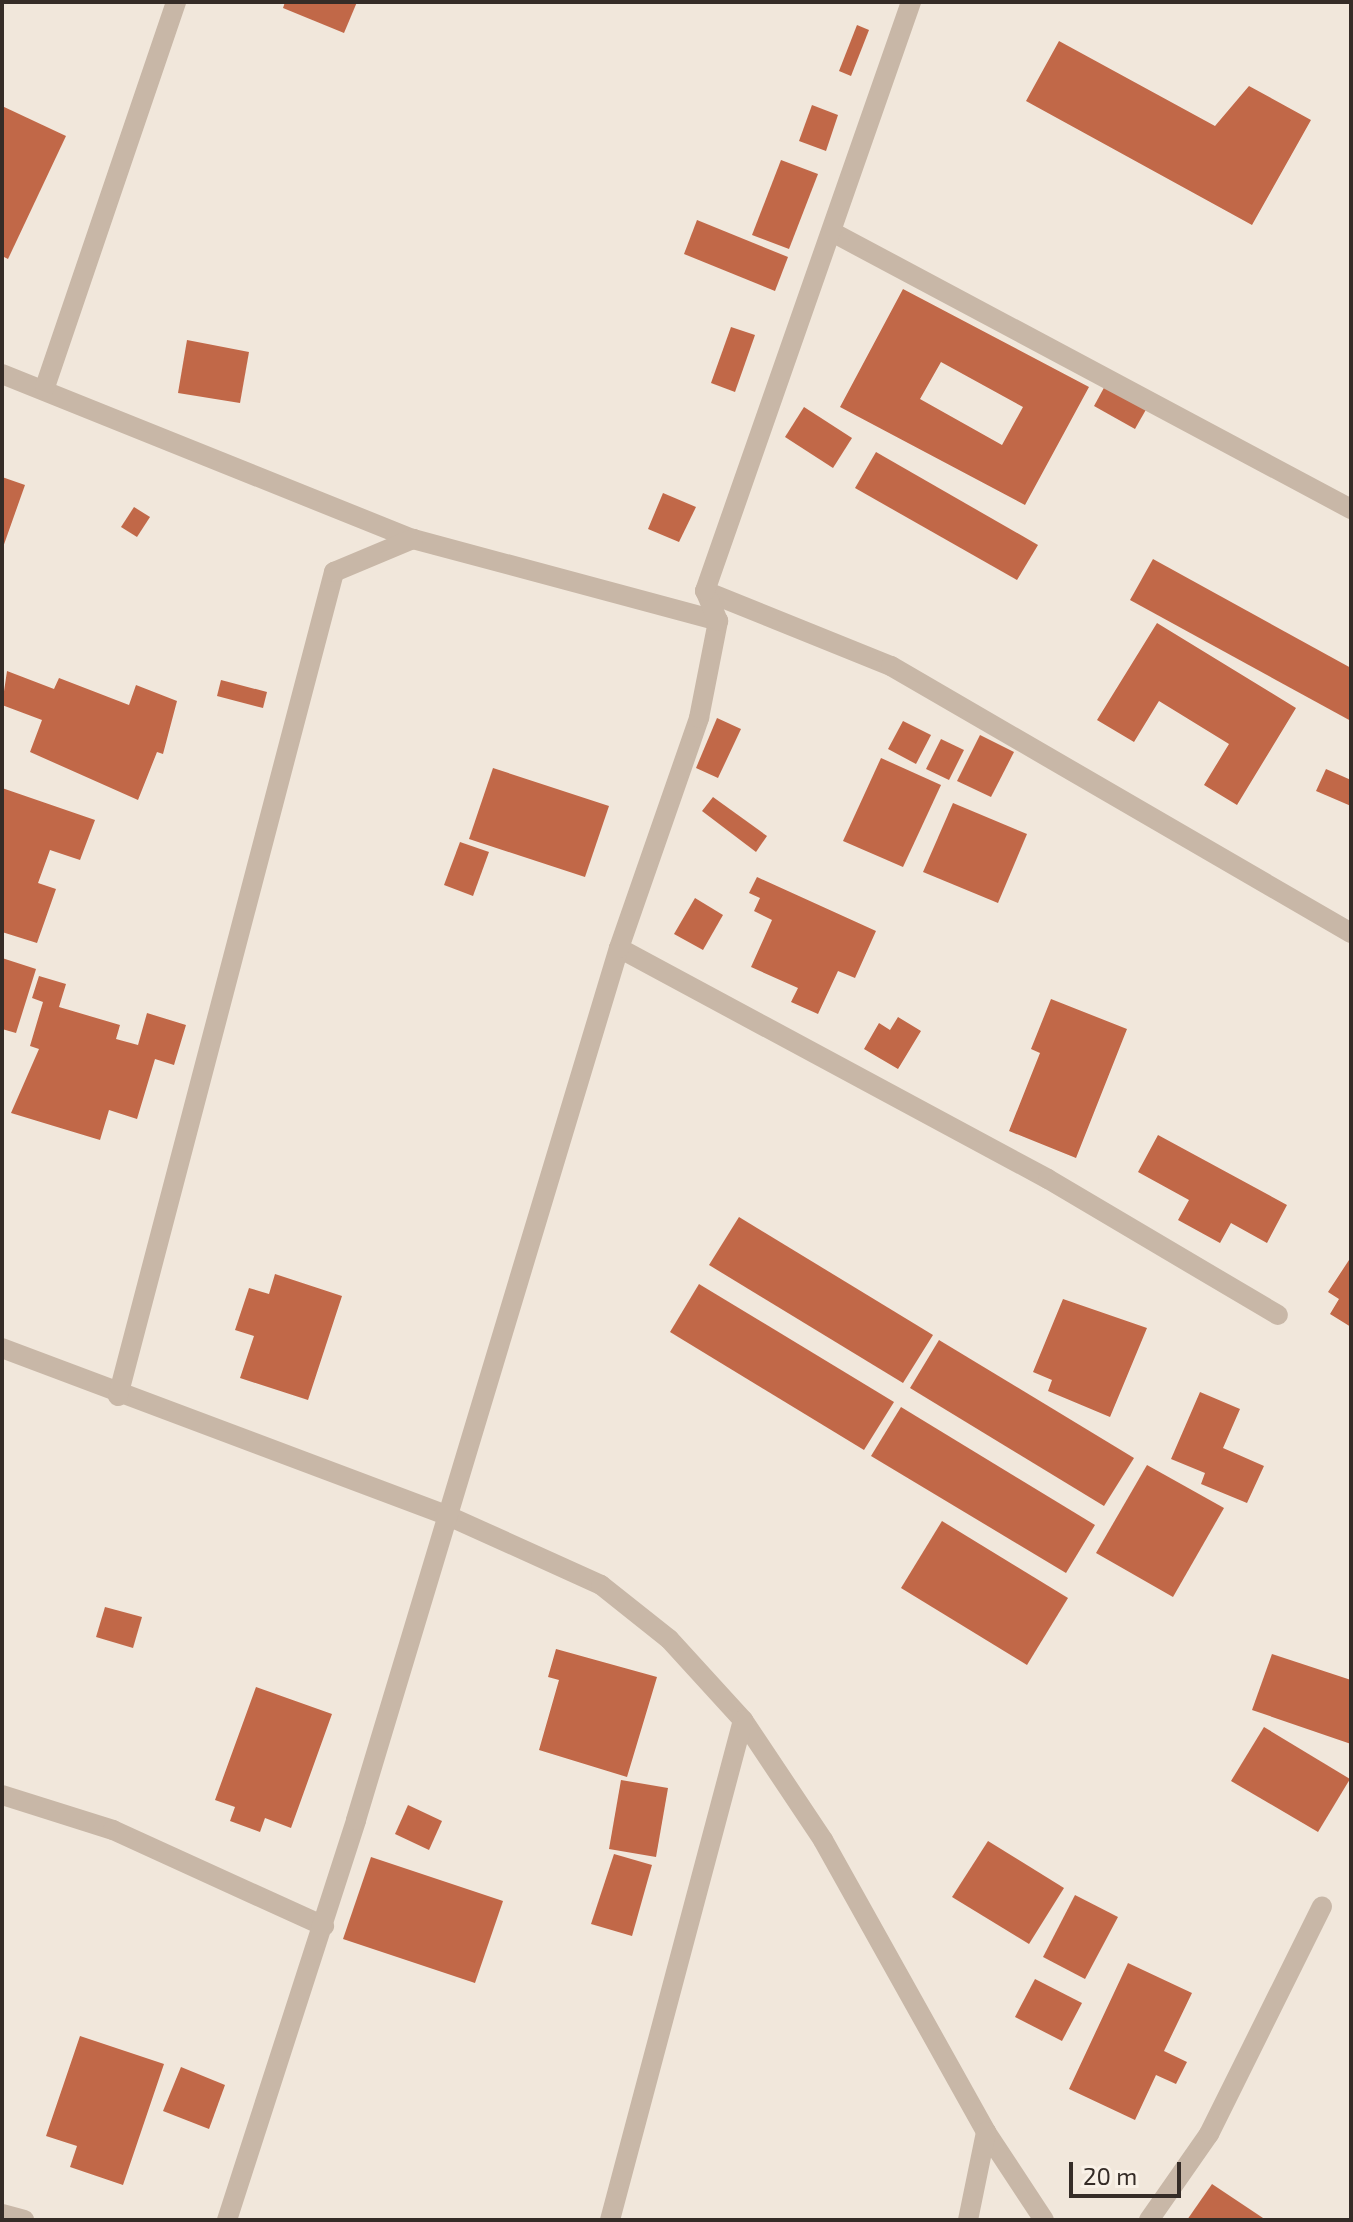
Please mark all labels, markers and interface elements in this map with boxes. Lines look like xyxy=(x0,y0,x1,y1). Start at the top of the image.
scale bar xyxy=(1073,2146,1185,2196)
text: 20 m xyxy=(1083,2161,1137,2190)

